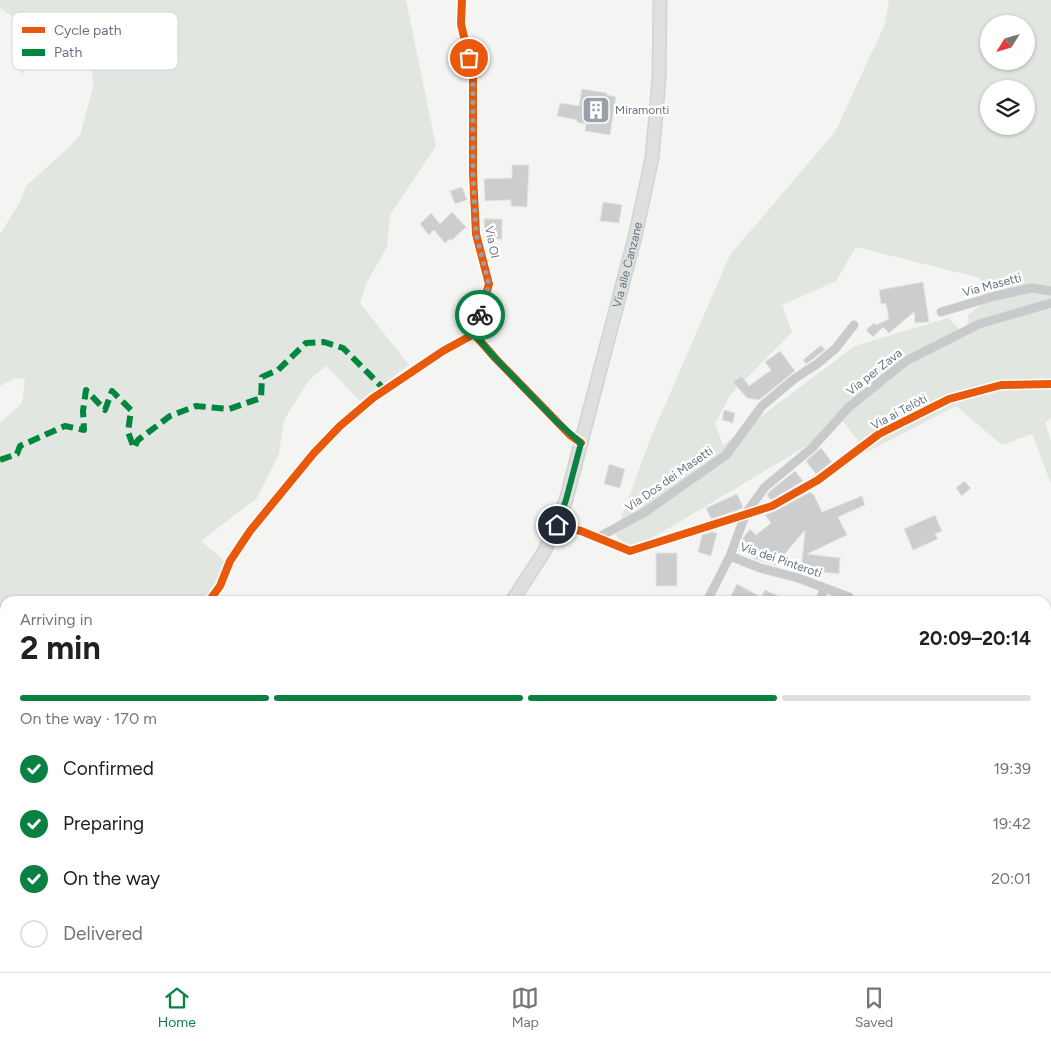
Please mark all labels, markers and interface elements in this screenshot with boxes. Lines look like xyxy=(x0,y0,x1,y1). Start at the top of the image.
legend xyxy=(12,12,178,70)
north arrow xyxy=(980,15,1035,70)
map controls xyxy=(980,15,1035,135)
text: Cycle path xyxy=(54,22,122,39)
pin xyxy=(448,37,490,79)
text: Path xyxy=(54,44,82,61)
icon: bag xyxy=(455,44,483,72)
button: layers xyxy=(980,80,1035,135)
building icon: Miramonti xyxy=(581,95,611,125)
place label: Miramonti xyxy=(615,103,669,117)
street label: Via alle Canzane xyxy=(610,220,645,309)
street label: Via Ol xyxy=(482,225,502,259)
street label: Via Masetti xyxy=(961,270,1023,300)
courier xyxy=(455,290,505,340)
icon: bike xyxy=(466,301,494,329)
street label: Via per Zava xyxy=(843,346,905,398)
street label: Via ai Telòti xyxy=(869,391,929,433)
street label: Via Dos dei Masetti xyxy=(623,444,715,514)
pin xyxy=(536,504,578,546)
icon: home xyxy=(543,511,571,539)
street label: Via dei Pinteroti xyxy=(738,539,824,581)
text: Arriving in xyxy=(20,610,92,629)
text: 20:09–20:14 xyxy=(919,627,1031,650)
text: 2 min xyxy=(20,629,101,667)
text: On the way · 170 m xyxy=(20,709,157,728)
icon: check xyxy=(20,755,48,783)
text: Confirmed xyxy=(63,757,154,780)
text: 19:39 xyxy=(994,759,1031,778)
icon: check xyxy=(20,810,48,838)
text: Preparing xyxy=(63,812,144,835)
text: 19:42 xyxy=(992,814,1031,833)
icon: check xyxy=(20,865,48,893)
text: On the way xyxy=(63,867,160,890)
text: 20:01 xyxy=(991,869,1031,888)
text: Delivered xyxy=(63,922,143,945)
tab: Home xyxy=(158,984,196,1031)
tab: Map xyxy=(511,984,539,1031)
tab: Saved xyxy=(855,984,893,1031)

